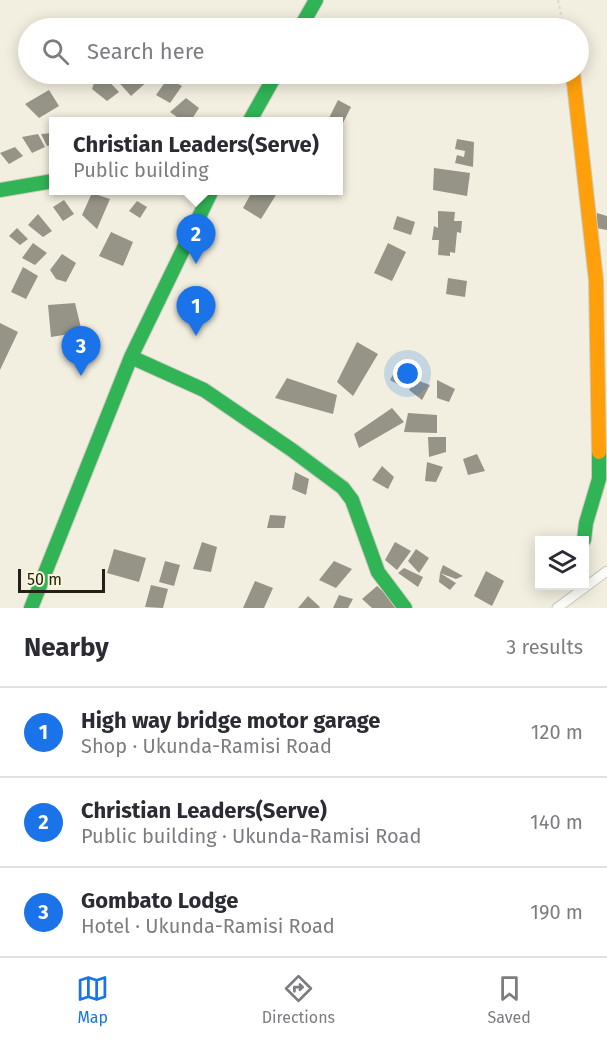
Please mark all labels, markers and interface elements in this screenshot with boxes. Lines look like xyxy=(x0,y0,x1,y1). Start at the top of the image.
search box xyxy=(18,18,589,84)
icon: search xyxy=(39,35,72,68)
text: Search here xyxy=(87,38,205,65)
popup xyxy=(49,117,343,195)
text: Christian Leaders(Serve) xyxy=(73,131,319,158)
text: Public building xyxy=(73,158,209,182)
pin: 2 xyxy=(176,214,216,264)
pin: 1 xyxy=(176,286,216,336)
pin: 3 xyxy=(62,326,100,376)
your location xyxy=(393,359,422,388)
map controls xyxy=(535,536,589,590)
button: layers xyxy=(535,536,589,590)
scale bar xyxy=(18,566,105,594)
text: 50 m xyxy=(27,570,62,589)
text: Nearby xyxy=(24,632,109,663)
text: 3 results xyxy=(506,635,583,659)
text: High way bridge motor garage xyxy=(81,707,381,734)
text: 1 xyxy=(39,720,48,744)
text: 120 m xyxy=(531,720,583,744)
text: Shop · Ukunda-Ramisi Road xyxy=(81,734,332,758)
text: Christian Leaders(Serve) xyxy=(81,797,327,824)
text: 2 xyxy=(38,810,49,834)
text: 140 m xyxy=(530,810,583,834)
text: Public building · Ukunda-Ramisi Road xyxy=(81,824,421,848)
text: Gombato Lodge xyxy=(81,887,238,914)
text: 3 xyxy=(38,900,49,924)
text: 190 m xyxy=(530,900,583,924)
text: Hotel · Ukunda-Ramisi Road xyxy=(81,914,335,938)
tab: Map xyxy=(76,972,109,1027)
tab: Directions xyxy=(262,972,335,1027)
tab: Saved xyxy=(487,972,531,1027)

